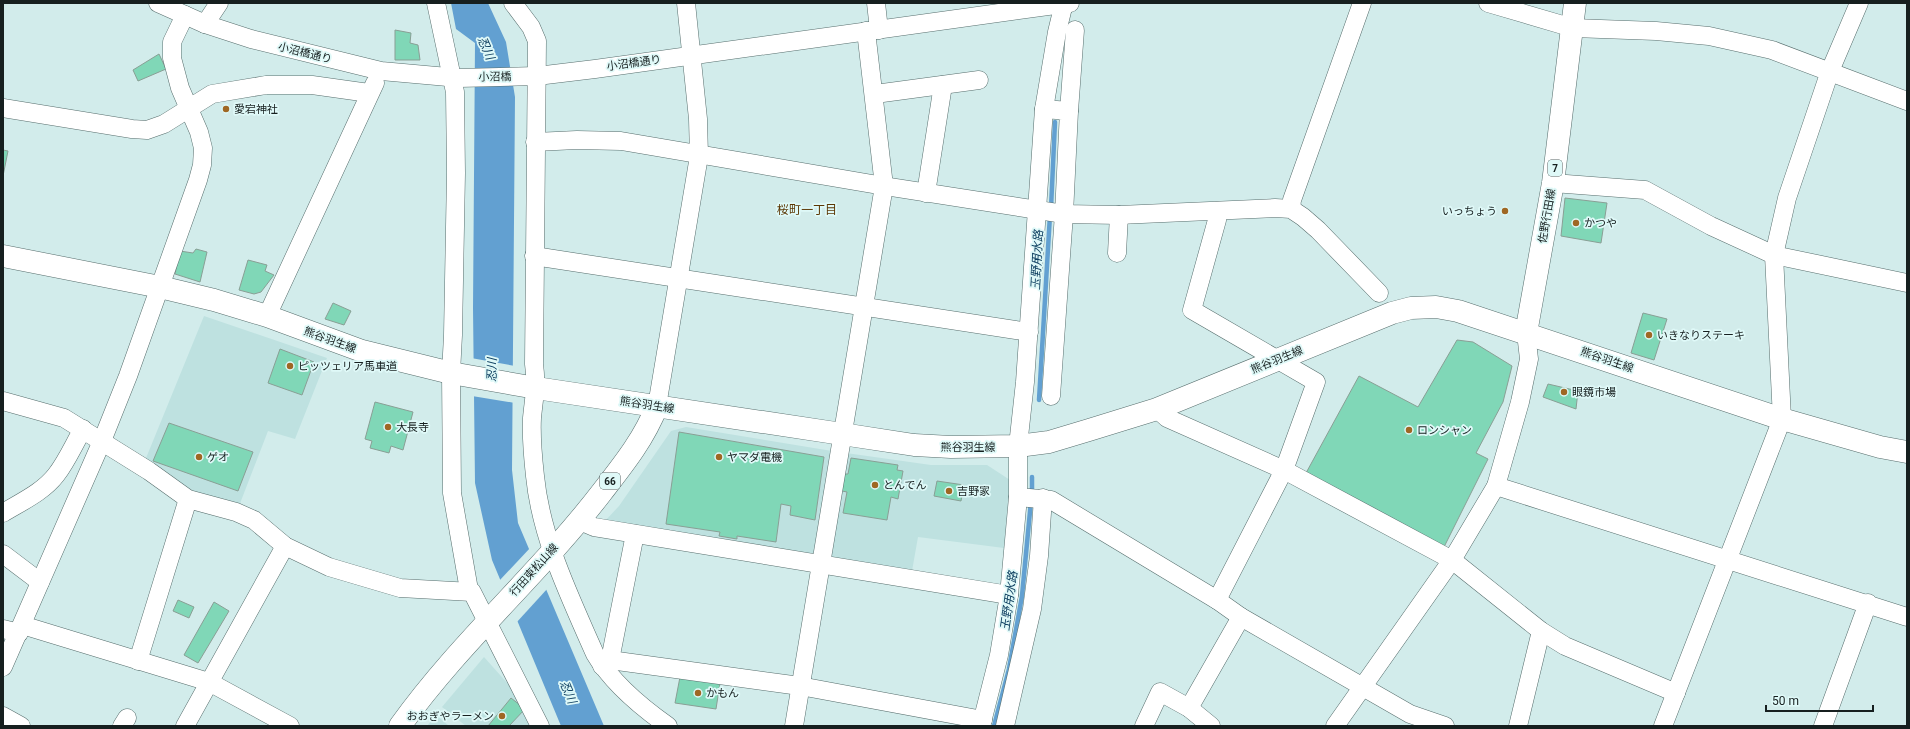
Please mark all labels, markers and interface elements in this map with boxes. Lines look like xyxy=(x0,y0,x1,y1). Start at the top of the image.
water label: 忍川 xyxy=(475,34,498,64)
street label: 小沼橋通り xyxy=(277,40,333,66)
street label: 小沼橋通り xyxy=(606,53,662,73)
street label: 小沼橋 xyxy=(478,70,512,84)
place label: 愛宕神社 xyxy=(234,103,278,116)
marker: 愛宕神社 xyxy=(221,104,231,114)
road number: 7 xyxy=(1548,160,1562,176)
street label: 佐野行田線 xyxy=(1536,188,1558,244)
district label: 桜町一丁目 xyxy=(777,203,837,217)
place label: いっちょう xyxy=(1442,205,1497,218)
marker: いっちょう xyxy=(1500,206,1510,216)
place label: かつや xyxy=(1584,217,1617,230)
marker: かつや xyxy=(1571,218,1581,228)
water label: 玉野用水路 xyxy=(1028,229,1046,290)
street label: 熊谷羽生線 xyxy=(302,324,358,356)
place label: いきなりステーキ xyxy=(1657,329,1745,342)
marker: いきなりステーキ xyxy=(1644,330,1654,340)
street label: 熊谷羽生線 xyxy=(1249,344,1305,376)
street label: 熊谷羽生線 xyxy=(1579,345,1635,375)
water label: 忍川 xyxy=(485,356,499,382)
place label: ピッツェリア馬車道 xyxy=(298,360,397,373)
marker: ピッツェリア馬車道 xyxy=(285,361,295,371)
place label: 眼鏡市場 xyxy=(1572,386,1616,399)
marker: 眼鏡市場 xyxy=(1559,387,1569,397)
street label: 熊谷羽生線 xyxy=(619,394,675,416)
place label: 大長寺 xyxy=(396,421,429,434)
marker: 大長寺 xyxy=(383,422,393,432)
place label: ロンシャン xyxy=(1417,424,1472,437)
marker: ロンシャン xyxy=(1404,425,1414,435)
street label: 熊谷羽生線 xyxy=(941,441,996,454)
place label: ゲオ xyxy=(207,451,229,464)
place label: ヤマダ電機 xyxy=(727,451,782,464)
marker: ゲオ xyxy=(194,452,204,462)
marker: ヤマダ電機 xyxy=(714,452,724,462)
road number: 66 xyxy=(600,473,620,489)
place label: とんでん xyxy=(883,479,926,492)
marker: とんでん xyxy=(870,480,880,490)
place label: 吉野家 xyxy=(957,485,990,498)
marker: 吉野家 xyxy=(944,486,954,496)
street label: 行田東松山線 xyxy=(507,541,561,599)
water label: 玉野用水路 xyxy=(998,569,1020,632)
water label: 忍川 xyxy=(557,678,580,708)
place label: かもん xyxy=(706,687,739,700)
scale bar xyxy=(1766,687,1873,713)
marker: かもん xyxy=(693,688,703,698)
text: 50 m xyxy=(1772,694,1799,708)
place label: おおぎやラーメン xyxy=(406,710,494,723)
marker: おおぎやラーメン xyxy=(497,711,507,721)

